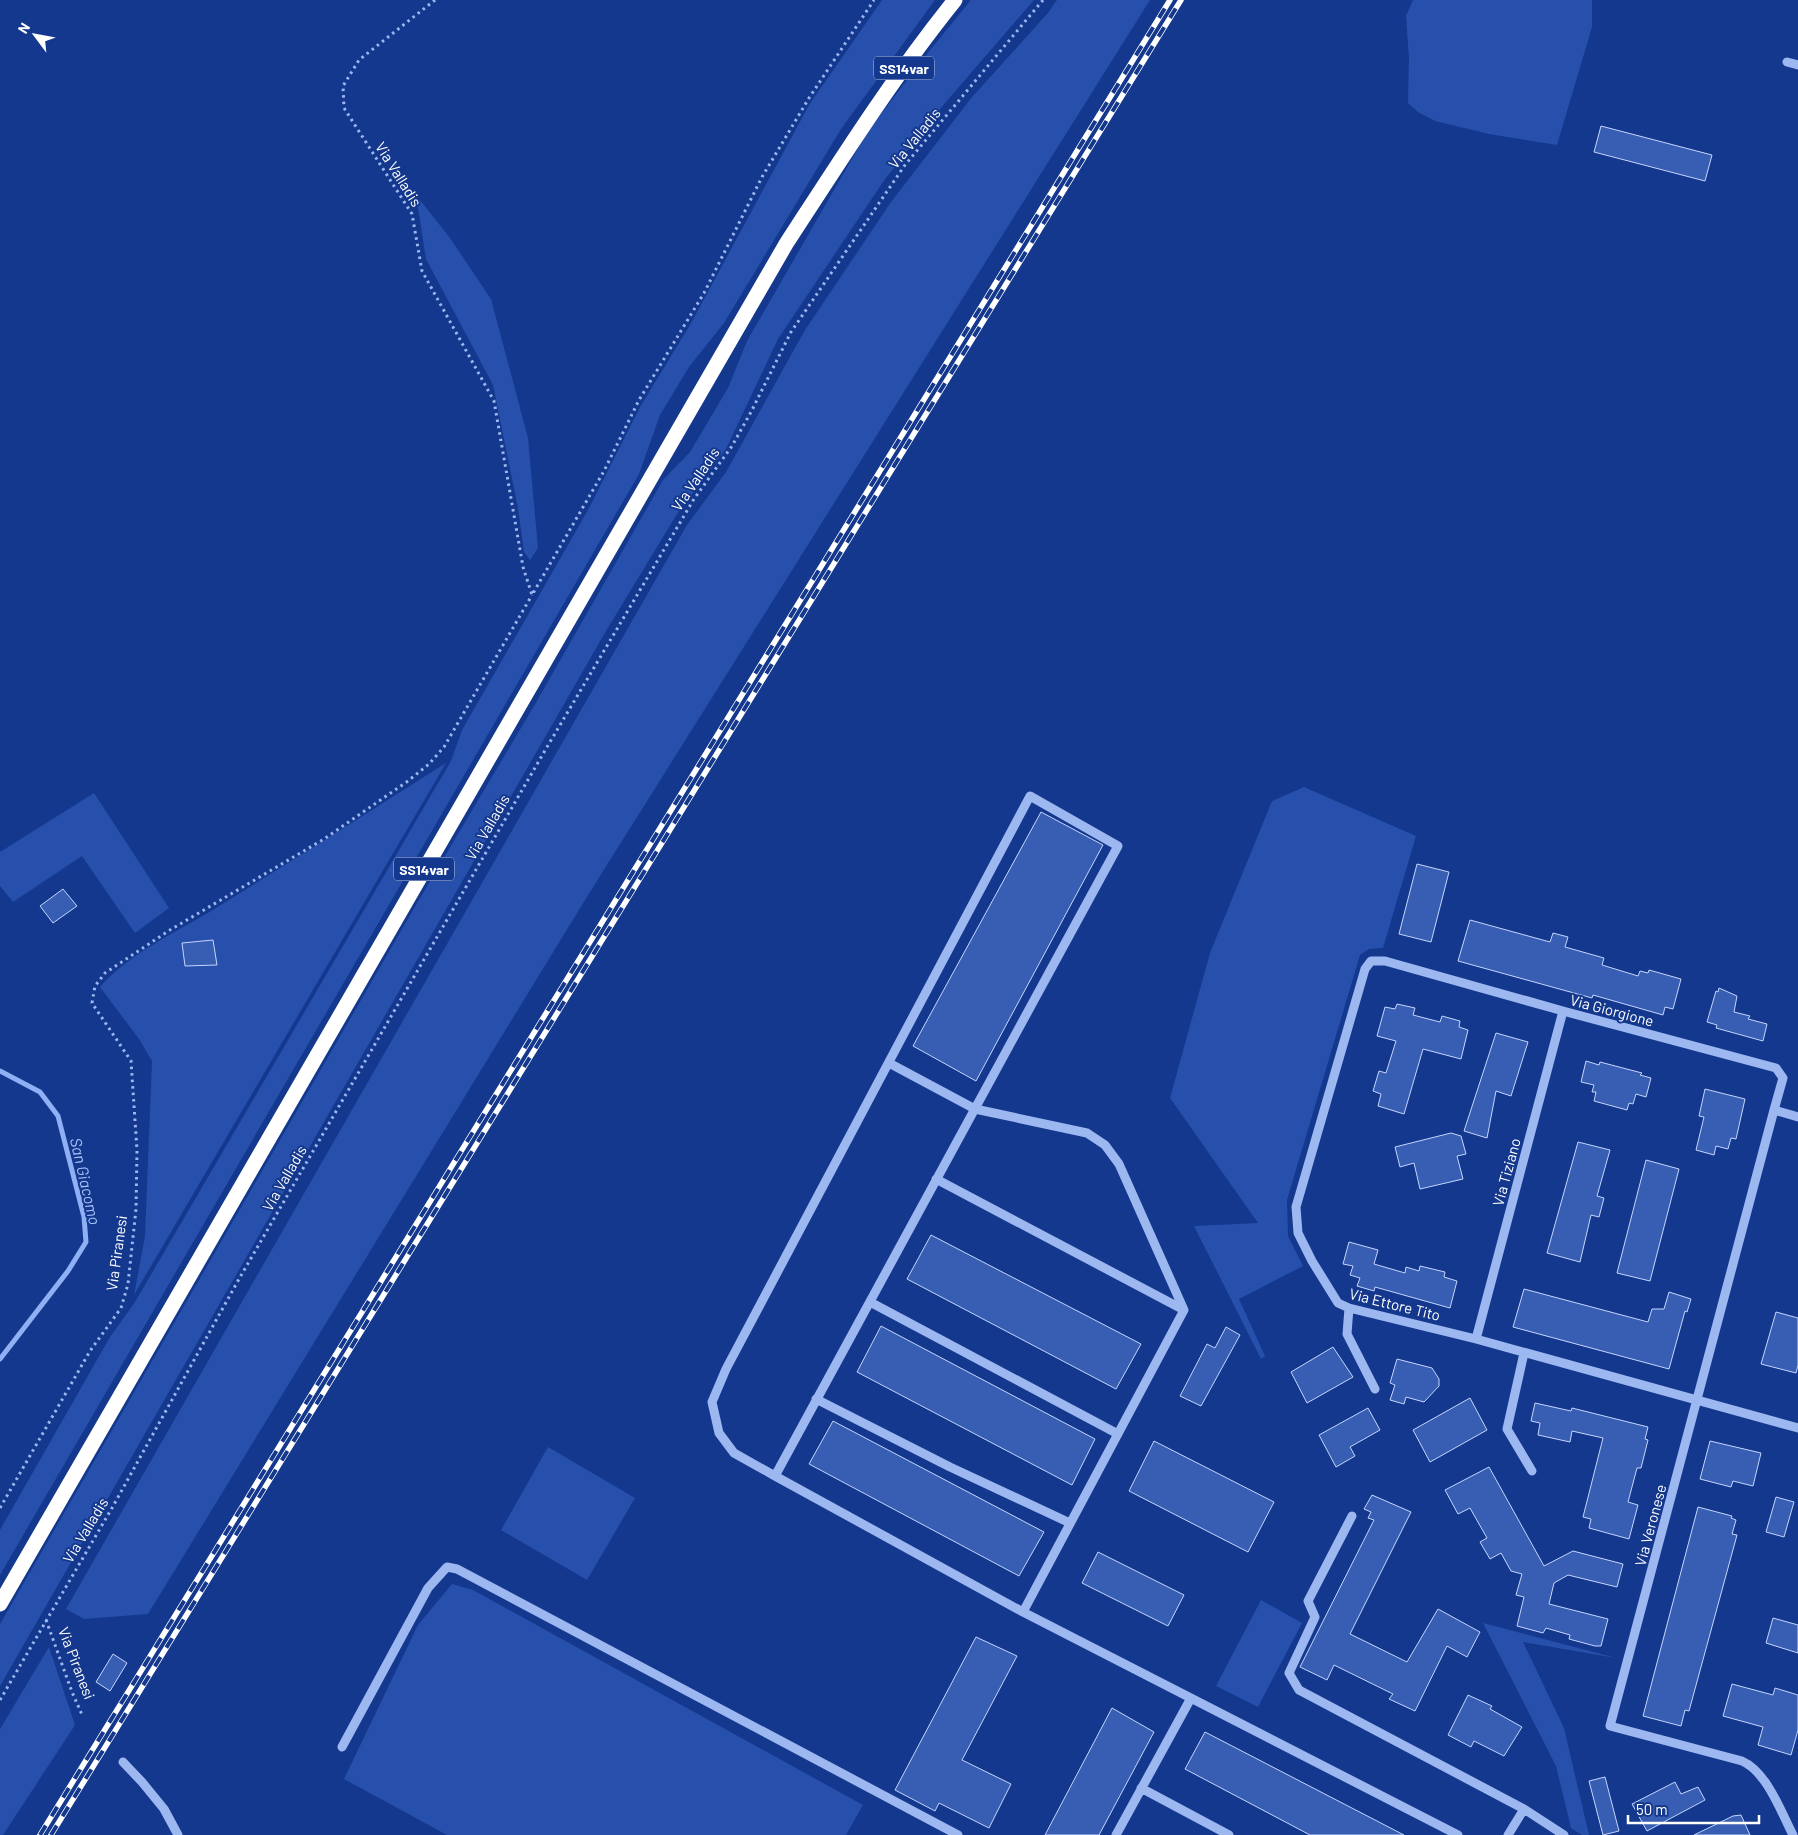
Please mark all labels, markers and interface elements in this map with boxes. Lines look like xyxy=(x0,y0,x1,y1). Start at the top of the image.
north arrow xyxy=(10,10,60,60)
text: N xyxy=(14,19,33,36)
road number: SS14var xyxy=(874,56,934,80)
street label: Via Valladis xyxy=(884,104,944,172)
street label: Via Valladis xyxy=(372,138,426,210)
street label: Via Valladis xyxy=(667,444,723,514)
street label: Via Valladis xyxy=(461,791,513,863)
road number: SS14var xyxy=(394,858,454,881)
street label: Via Giorgione xyxy=(1568,990,1656,1030)
water label: San Giacomo xyxy=(67,1136,105,1226)
street label: Via Tiziano xyxy=(1488,1136,1524,1208)
street label: Via Valladis xyxy=(258,1142,310,1214)
street label: Via Piranesi xyxy=(102,1214,130,1292)
street label: Via Ettore Tito xyxy=(1348,1284,1442,1324)
street label: Via Veronese xyxy=(1630,1482,1670,1568)
street label: Via Valladis xyxy=(59,1494,111,1566)
street label: Via Piranesi xyxy=(55,1624,99,1702)
scale bar xyxy=(1628,1792,1759,1824)
text: 50 m xyxy=(1636,1800,1668,1818)

